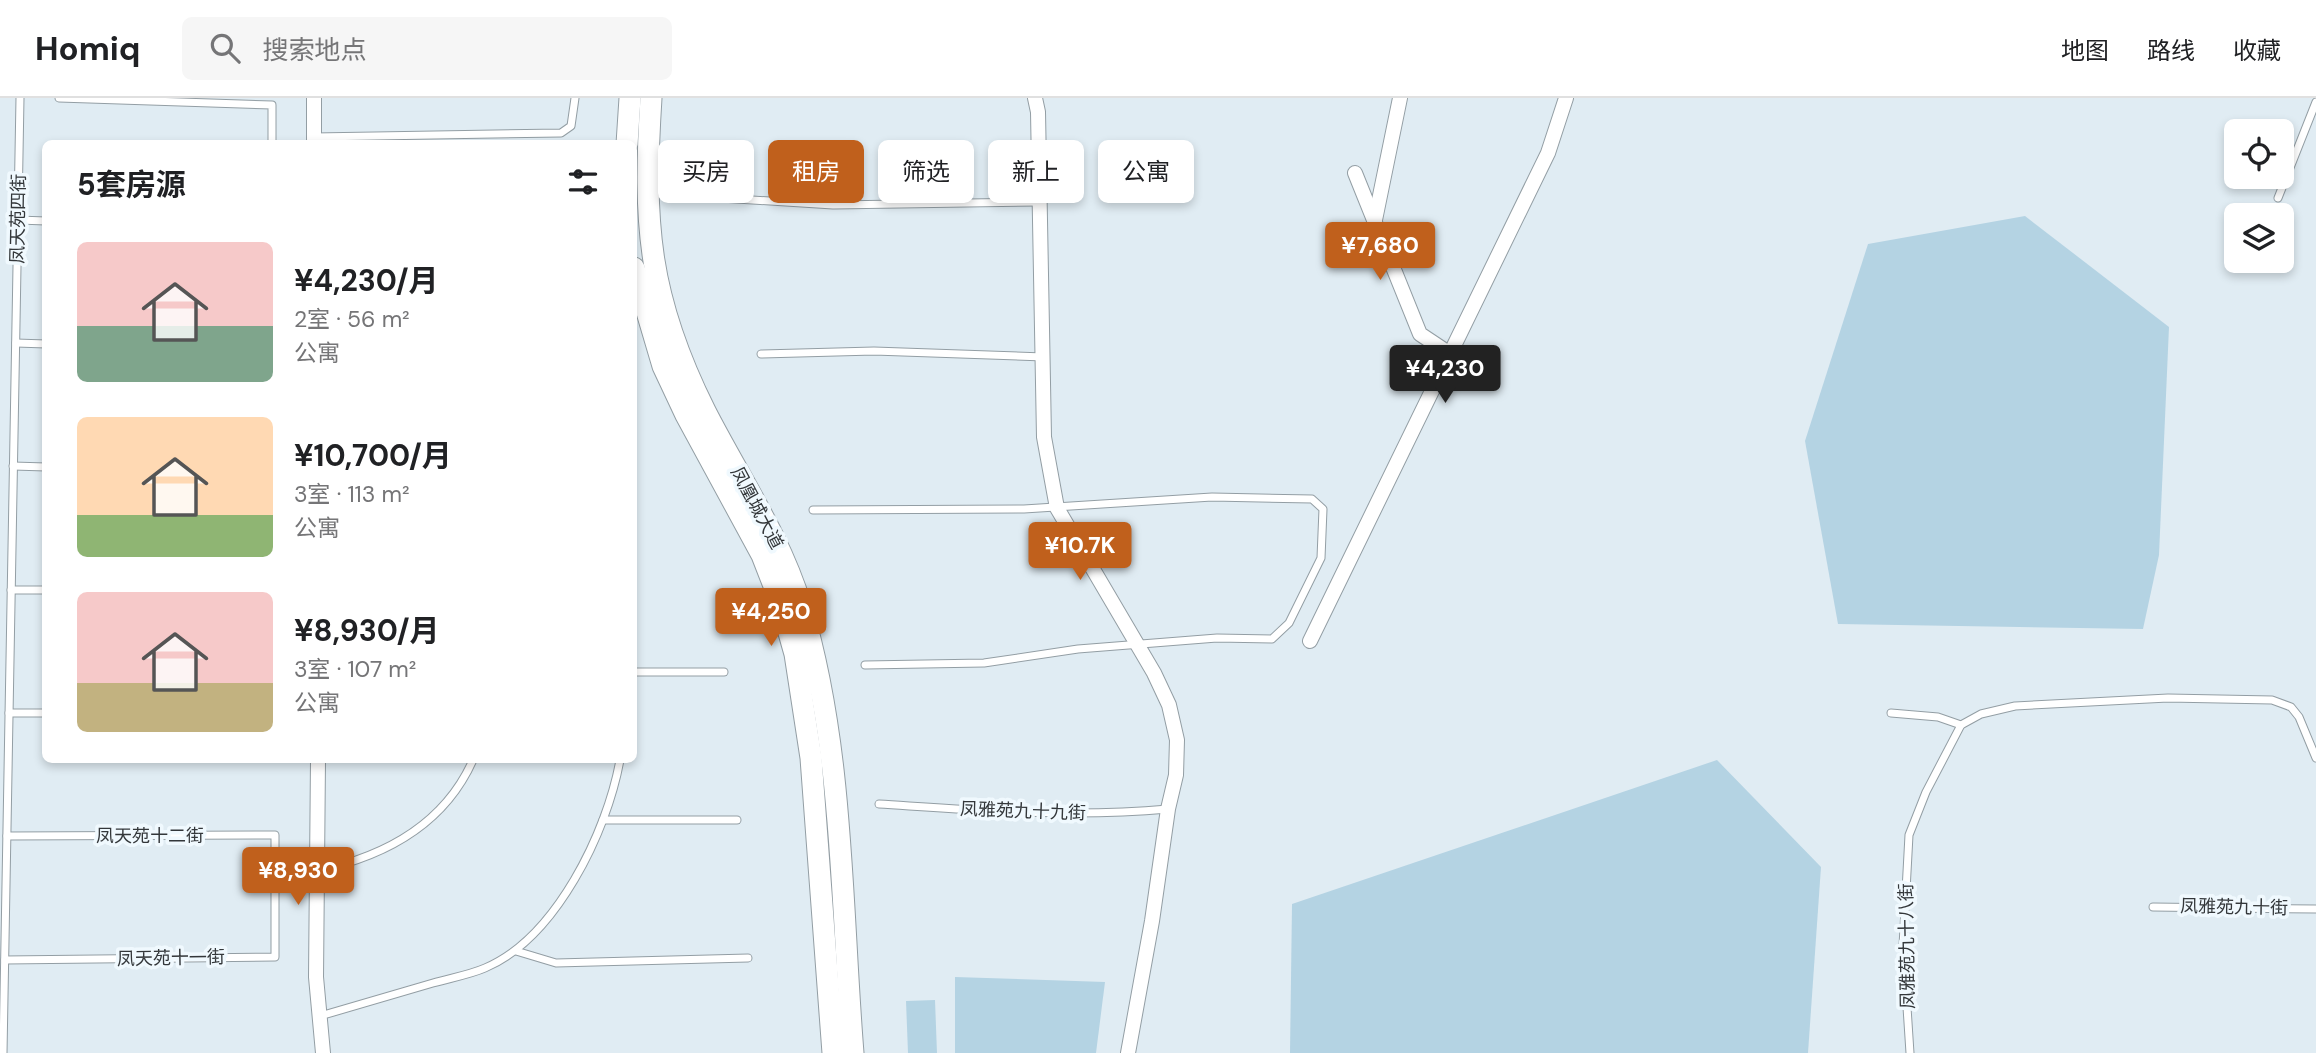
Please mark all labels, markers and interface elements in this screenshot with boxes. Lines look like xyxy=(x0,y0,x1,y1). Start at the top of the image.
search box xyxy=(182,17,672,80)
text: Homiq xyxy=(35,27,140,70)
icon: search xyxy=(206,29,244,67)
text: 搜索地点 xyxy=(262,33,366,67)
text: 地图 xyxy=(2061,35,2109,66)
text: 路线 xyxy=(2147,35,2195,66)
text: 收藏 xyxy=(2233,35,2281,66)
map controls xyxy=(2224,119,2294,273)
button: locate xyxy=(2224,119,2294,189)
chip: 买房 xyxy=(658,140,754,203)
chip: 租房 xyxy=(768,140,864,203)
chip: 筛选 xyxy=(878,140,974,203)
chip: 新上 xyxy=(988,140,1084,203)
chip: 公寓 xyxy=(1098,140,1194,203)
icon: filters xyxy=(564,163,602,201)
text: 5套房源 xyxy=(77,165,186,204)
street label: 凤天苑四街 xyxy=(5,174,31,264)
button: layers xyxy=(2224,203,2294,273)
pin: ¥7,680 xyxy=(1323,222,1437,282)
text: ¥7,680 xyxy=(1341,230,1419,260)
text: ¥4,230/月 xyxy=(294,261,439,300)
icon: home xyxy=(133,270,217,354)
text: 2室 · 56 m² xyxy=(294,304,410,334)
text: 公寓 xyxy=(294,338,340,368)
pin: ¥4,230 xyxy=(1388,345,1502,405)
text: ¥4,230 xyxy=(1406,353,1484,383)
text: ¥10,700/月 xyxy=(294,436,452,475)
icon: home xyxy=(133,445,217,529)
street label: 凤凰城大道 xyxy=(725,463,789,553)
text: 3室 · 113 m² xyxy=(294,479,410,509)
text: 公寓 xyxy=(294,513,340,543)
pin: ¥10.7K xyxy=(1023,522,1137,582)
text: ¥10.7K xyxy=(1044,530,1116,560)
pin: ¥4,250 xyxy=(714,588,828,648)
text: ¥4,250 xyxy=(731,596,811,626)
text: ¥8,930/月 xyxy=(294,611,440,650)
icon: home xyxy=(133,620,217,704)
text: 3室 · 107 m² xyxy=(294,654,416,684)
text: 公寓 xyxy=(294,688,340,718)
street label: 凤雅苑九十九街 xyxy=(960,797,1086,825)
street label: 凤天苑十二街 xyxy=(96,824,204,848)
pin: ¥8,930 xyxy=(241,848,355,907)
text: ¥8,930 xyxy=(258,855,338,885)
street label: 凤雅苑九十八街 xyxy=(1894,883,1920,1009)
street label: 凤雅苑九十街 xyxy=(2180,894,2288,920)
street label: 凤天苑十一街 xyxy=(117,945,225,971)

